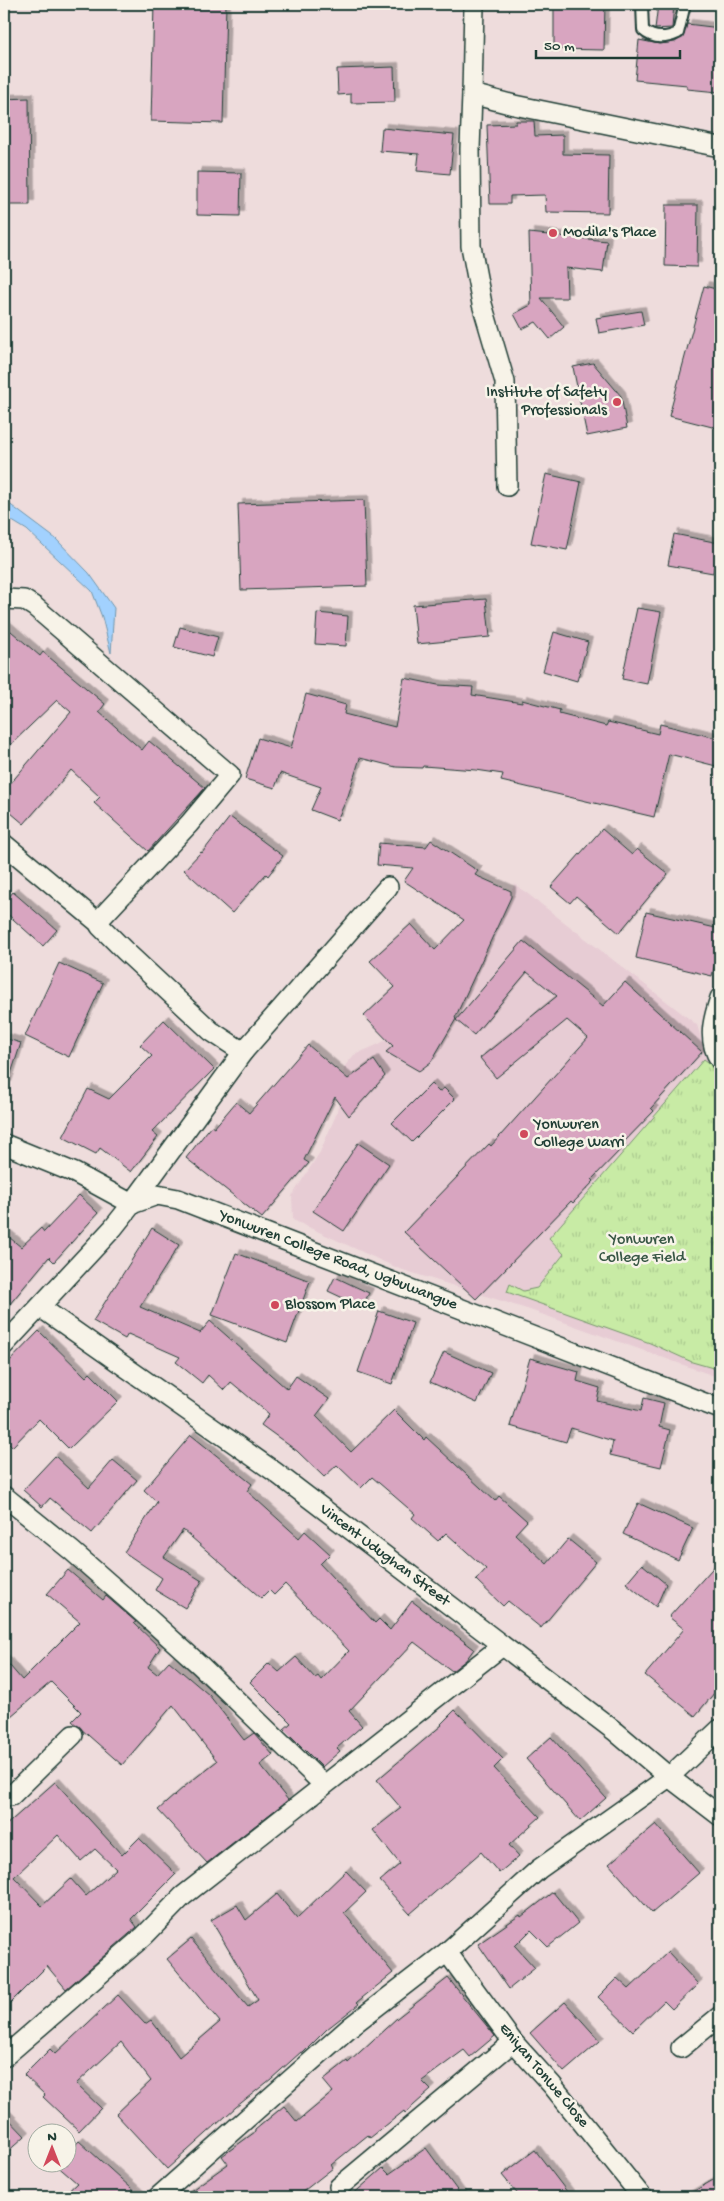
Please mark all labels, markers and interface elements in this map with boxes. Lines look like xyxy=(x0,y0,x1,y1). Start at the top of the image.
scale bar xyxy=(536,28,680,60)
text: 50 m xyxy=(544,38,575,56)
place label: Modila's Place xyxy=(563,224,657,243)
marker: Modila's Place xyxy=(547,227,559,239)
place label: Institute of Safety Professionals xyxy=(486,384,608,421)
marker: Institute of Safety Professionals xyxy=(611,396,623,408)
place label: Yonwuren College Warri xyxy=(532,1116,625,1153)
marker: Yonwuren College Warri xyxy=(518,1128,530,1140)
street label: Yonwuren College Road, Ugbuwangue xyxy=(214,1206,461,1316)
park label: Yonwuren College Field xyxy=(599,1231,687,1268)
place label: Blossom Place xyxy=(284,1296,376,1315)
marker: Blossom Place xyxy=(269,1299,281,1311)
street label: Vincent Udughan Street xyxy=(314,1500,454,1612)
street label: Eniyan Tonwe Close xyxy=(494,2020,593,2133)
north arrow xyxy=(28,2124,78,2174)
text: N xyxy=(47,2129,57,2146)

